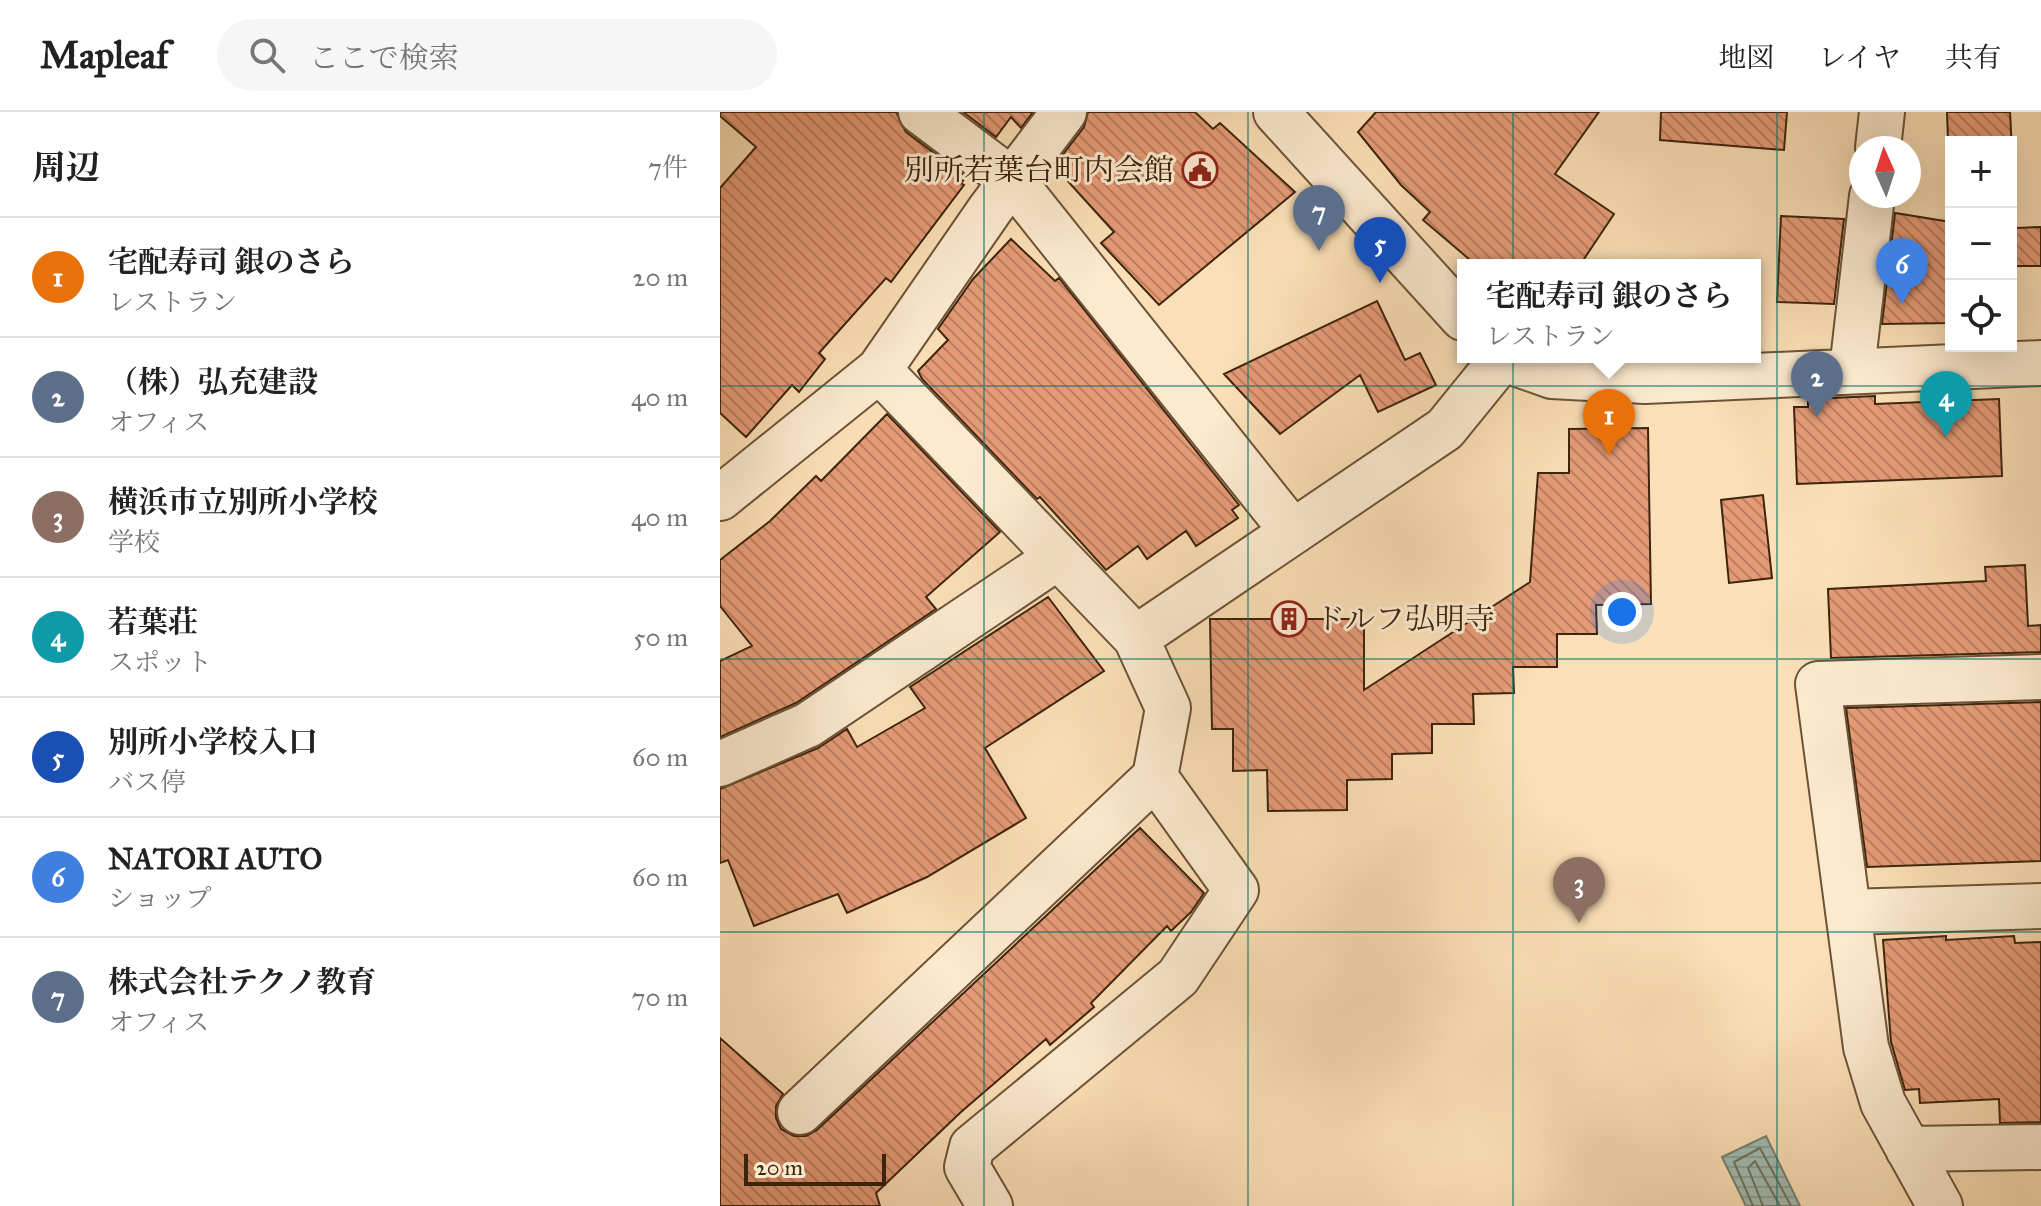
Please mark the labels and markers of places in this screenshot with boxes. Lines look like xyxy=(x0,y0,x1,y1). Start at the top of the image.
public building icon: 別所若葉台町内会館 xyxy=(1181,151,1219,189)
place label: 別所若葉台町内会館 xyxy=(904,152,1174,188)
pin: 7 xyxy=(1293,185,1345,251)
pin: 5 xyxy=(1354,217,1406,283)
pin: 6 xyxy=(1876,238,1928,304)
pin: 2 xyxy=(1791,351,1843,417)
pin: 4 xyxy=(1920,371,1972,437)
pin: 1 xyxy=(1583,389,1635,455)
building icon: ドルフ弘明寺 xyxy=(1270,600,1308,638)
place label: ドルフ弘明寺 xyxy=(1315,601,1495,637)
pin: 3 xyxy=(1553,857,1605,923)

